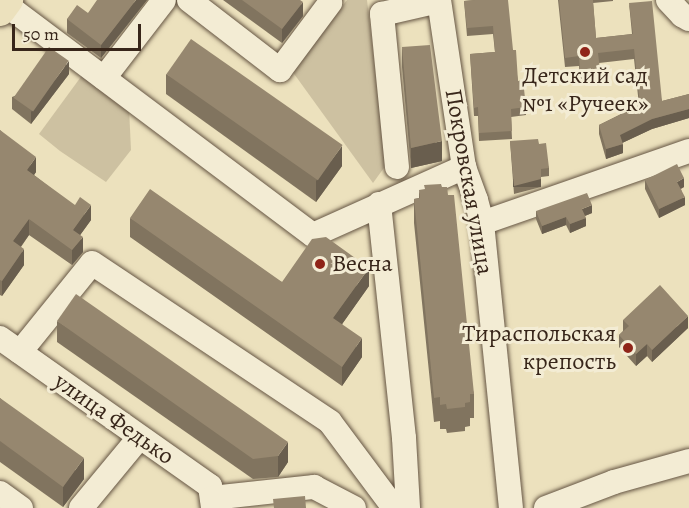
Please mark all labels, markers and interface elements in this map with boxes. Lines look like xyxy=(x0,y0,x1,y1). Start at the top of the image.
scale bar xyxy=(15,12,144,50)
text: 50 m xyxy=(23,22,59,46)
marker: Детский сад №1 «Ручеек» xyxy=(578,45,592,59)
place label: Детский сад №1 «Ручеек» xyxy=(522,62,648,118)
street label: Покровская улица xyxy=(438,87,500,277)
place label: Весна xyxy=(332,250,392,278)
marker: Весна xyxy=(313,257,327,271)
place label: Тираспольская крепость xyxy=(462,320,616,376)
marker: Тираспольская крепость xyxy=(621,341,635,355)
street label: улица Федько xyxy=(48,367,180,471)

